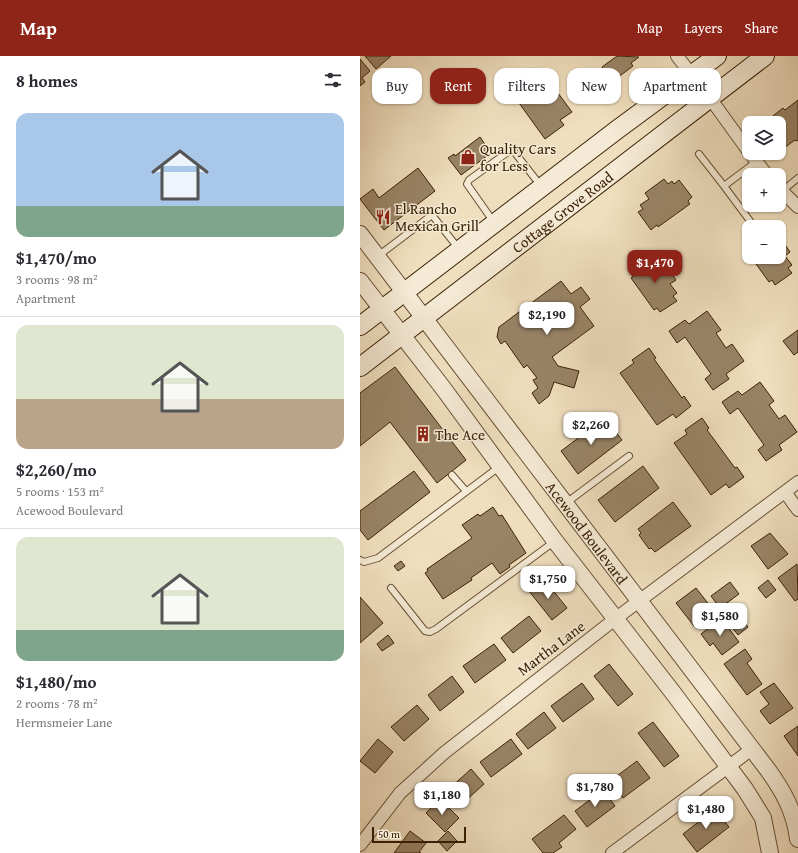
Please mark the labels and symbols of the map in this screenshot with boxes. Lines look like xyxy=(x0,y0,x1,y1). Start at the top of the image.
place label: Quality Cars for Less xyxy=(480,138,556,176)
shop icon: Quality Cars for Less xyxy=(459,148,477,166)
street label: Cottage Grove Road xyxy=(507,166,617,257)
place label: El Rancho Mexican Grill xyxy=(395,198,479,236)
restaurant icon: El Rancho Mexican Grill xyxy=(374,208,392,226)
pin: $1,470 xyxy=(622,250,688,284)
pin: $2,190 xyxy=(514,302,580,336)
pin: $2,260 xyxy=(558,412,624,446)
place label: The Ace xyxy=(435,424,485,445)
building icon: The Ace xyxy=(414,425,432,443)
street label: Acewood Boulevard xyxy=(541,477,633,588)
pin: $1,750 xyxy=(515,566,581,600)
pin: $1,580 xyxy=(687,603,753,637)
street label: Martha Lane xyxy=(513,616,589,680)
pin: $1,780 xyxy=(562,774,628,808)
pin: $1,180 xyxy=(409,782,475,816)
pin: $1,480 xyxy=(673,796,739,830)
scale bar xyxy=(372,825,466,844)

